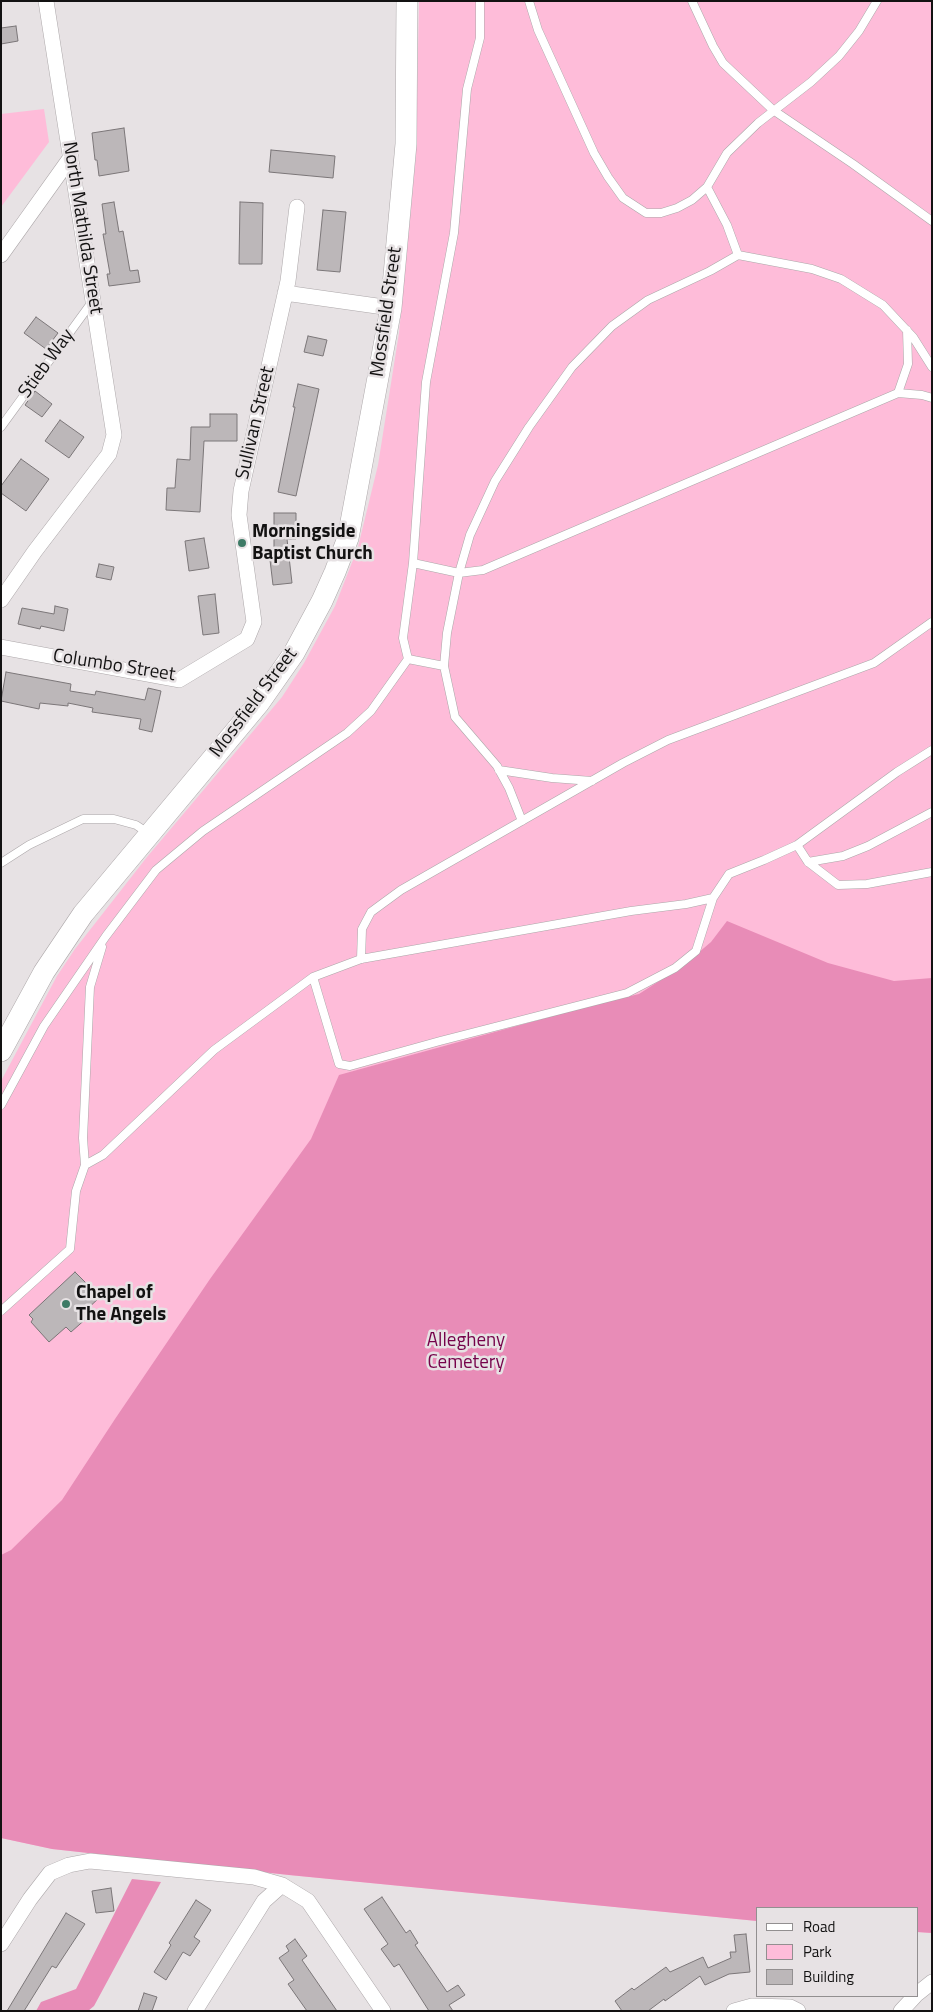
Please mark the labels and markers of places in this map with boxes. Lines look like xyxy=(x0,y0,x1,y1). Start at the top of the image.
place label: Morningside Baptist Church xyxy=(252,521,373,565)
marker: Morningside Baptist Church xyxy=(236,537,248,549)
place label: Chapel of The Angels xyxy=(76,1282,166,1326)
marker: Chapel of The Angels xyxy=(60,1298,72,1310)

